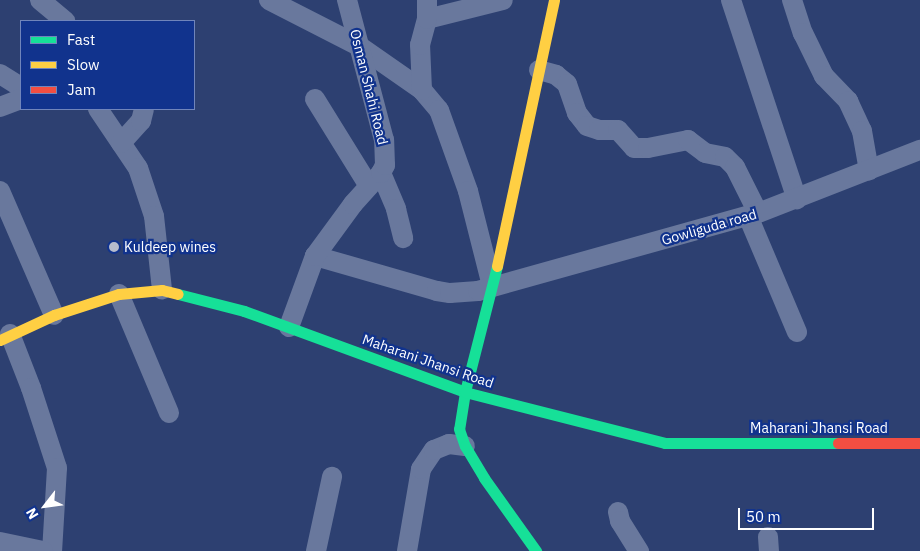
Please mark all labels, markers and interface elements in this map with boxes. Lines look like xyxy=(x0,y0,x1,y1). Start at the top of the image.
legend xyxy=(20,20,195,110)
street label: Osman Shahi Road xyxy=(347,28,391,146)
text: Fast xyxy=(67,30,95,49)
text: Slow xyxy=(67,55,100,74)
text: Jam xyxy=(67,80,96,99)
street label: Gowliguda road xyxy=(659,205,759,249)
place label: Kuldeep wines xyxy=(124,239,216,255)
marker: Kuldeep wines xyxy=(108,241,120,253)
street label: Maharani Jhansi Road xyxy=(360,331,496,391)
street label: Maharani Jhansi Road xyxy=(750,420,888,436)
north arrow xyxy=(20,481,70,531)
scale bar xyxy=(740,498,876,530)
text: N xyxy=(22,505,42,522)
text: 50 m xyxy=(746,507,781,526)

